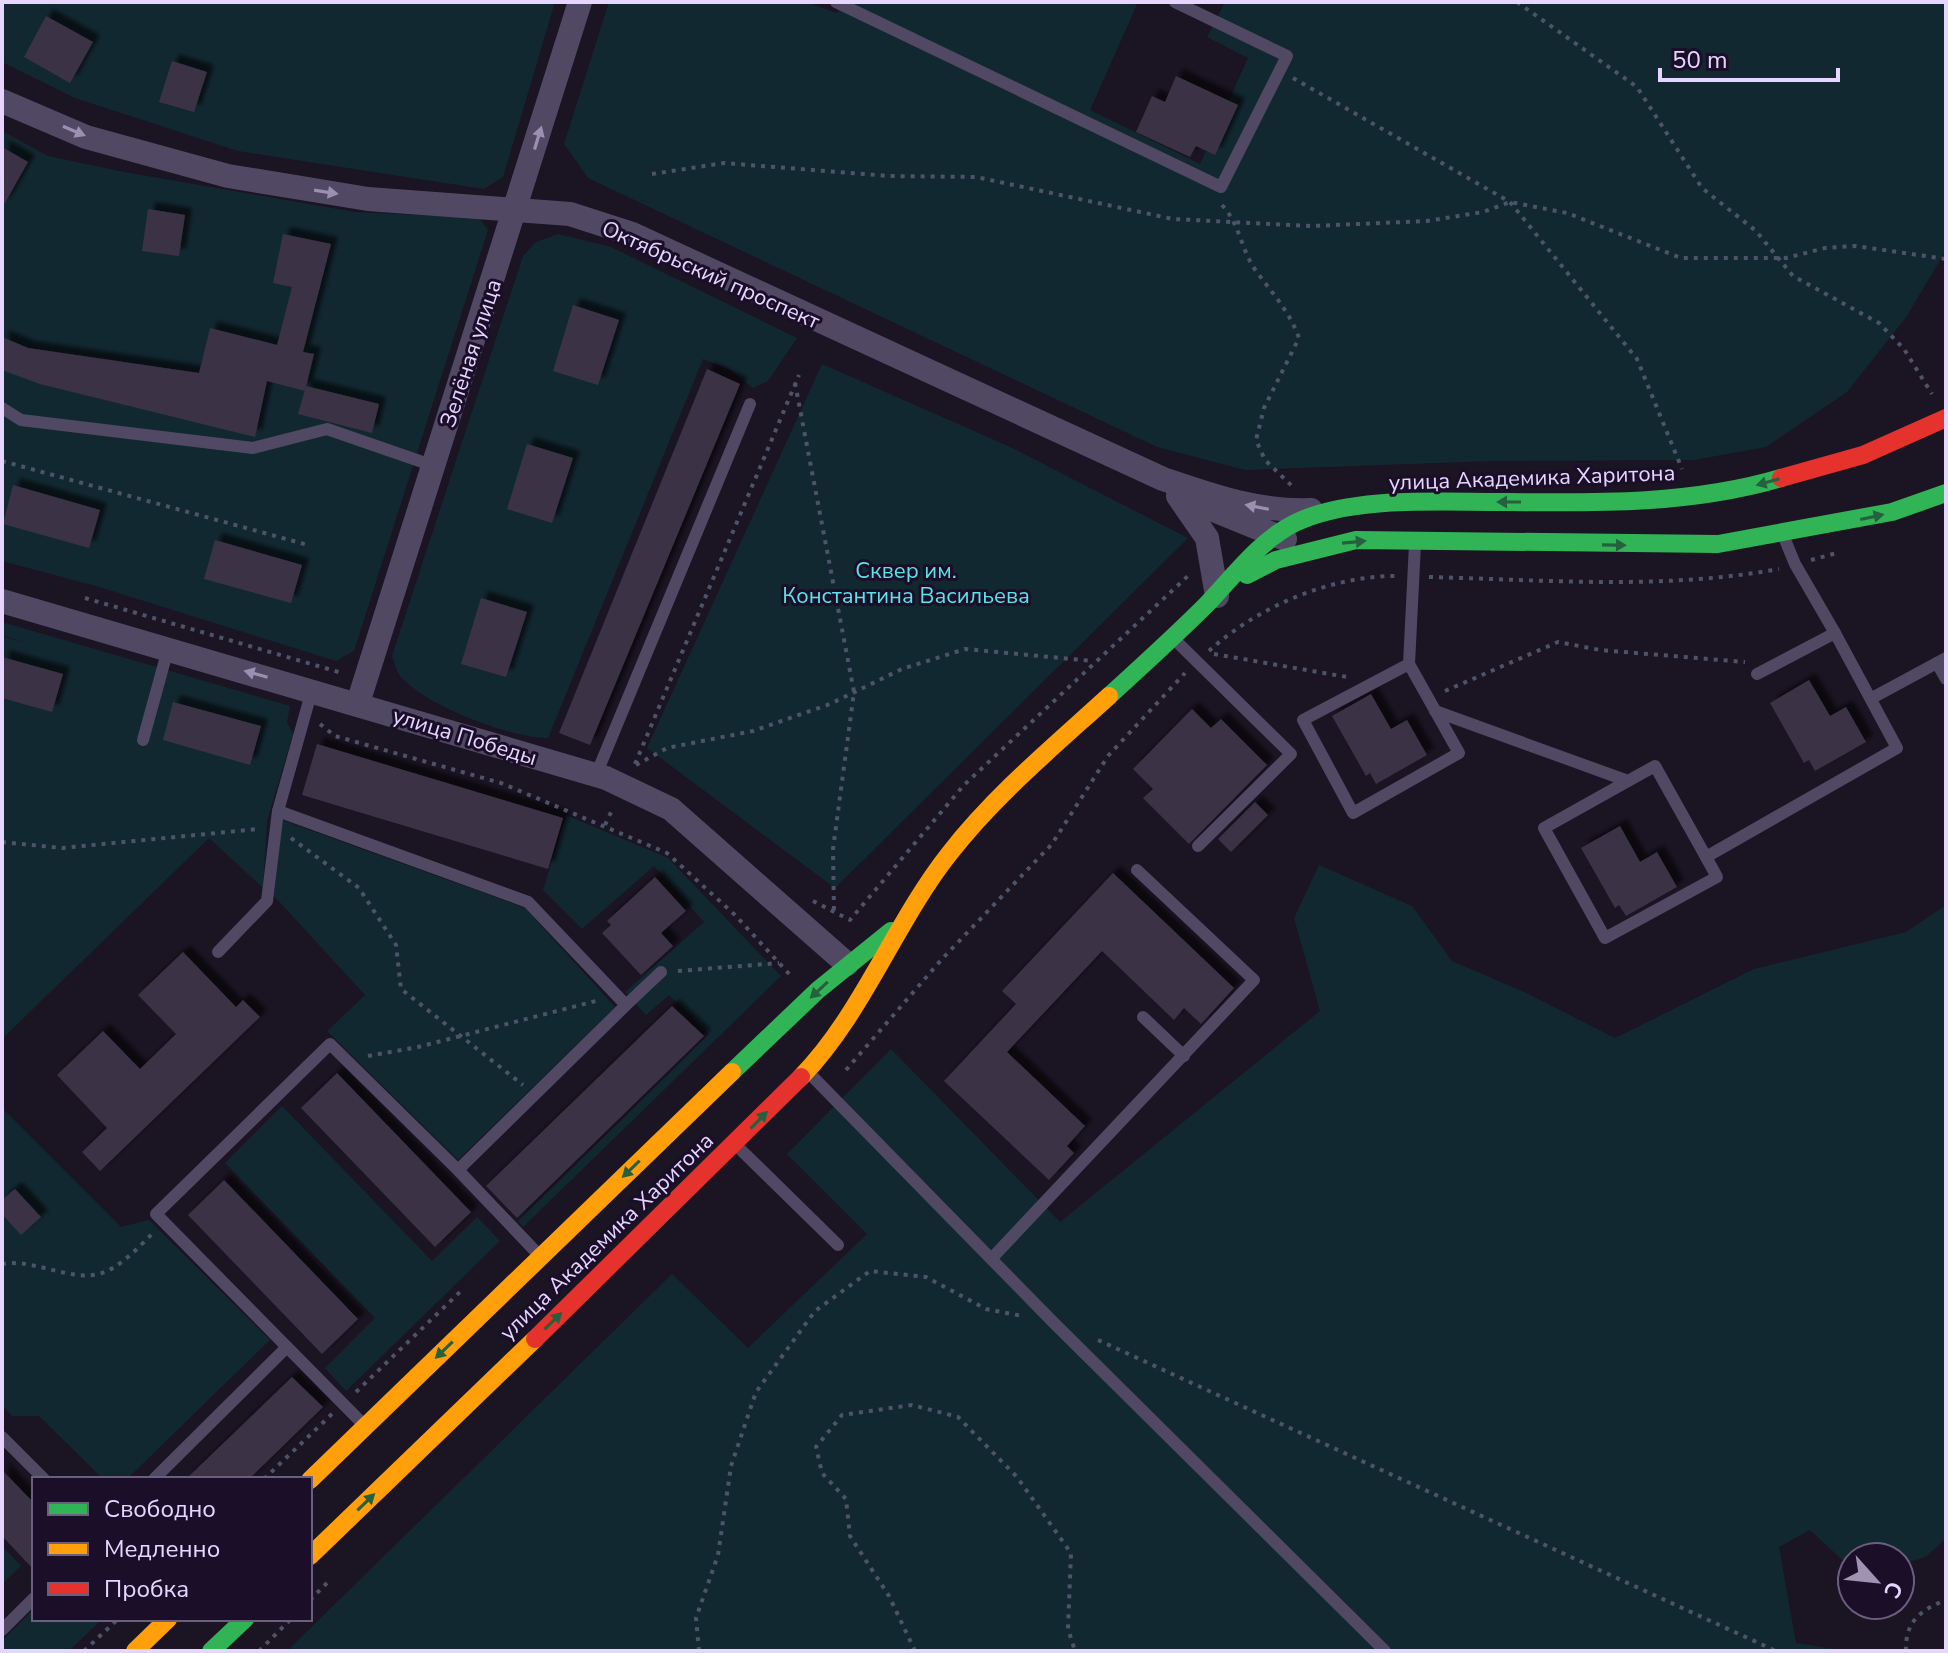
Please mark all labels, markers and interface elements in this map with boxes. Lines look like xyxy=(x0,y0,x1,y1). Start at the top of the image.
scale bar xyxy=(1660,32,1838,82)
text: 50 m xyxy=(1672,44,1728,76)
one-way arrow xyxy=(62,125,86,138)
one-way arrow xyxy=(533,125,545,149)
one-way arrow xyxy=(314,186,339,199)
street label: Октябрьский проспект xyxy=(597,213,825,337)
street label: Зелёная улица xyxy=(433,275,509,431)
street label: улица Академика Харитона xyxy=(1388,458,1676,498)
one-way arrow xyxy=(1755,476,1779,489)
one-way arrow xyxy=(1496,496,1521,508)
one-way arrow xyxy=(1244,500,1269,513)
one-way arrow xyxy=(1859,510,1884,522)
one-way arrow xyxy=(1342,535,1367,548)
one-way arrow xyxy=(1602,538,1627,551)
park label: Сквер им. Константина Васильева xyxy=(782,556,1030,611)
one-way arrow xyxy=(243,667,267,680)
street label: улица Победы xyxy=(389,701,541,773)
one-way arrow xyxy=(810,980,829,998)
one-way arrow xyxy=(750,1111,768,1130)
street label: улица Академика Харитона xyxy=(493,1126,720,1347)
one-way arrow xyxy=(622,1160,641,1178)
one-way arrow xyxy=(543,1312,562,1331)
one-way arrow xyxy=(435,1340,454,1359)
legend xyxy=(32,1477,312,1621)
text: Свободно xyxy=(104,1493,216,1525)
one-way arrow xyxy=(356,1493,375,1511)
text: Медленно xyxy=(104,1533,220,1565)
north arrow xyxy=(1836,1541,1916,1621)
text: Пробка xyxy=(104,1573,189,1605)
text: С xyxy=(1876,1576,1910,1603)

